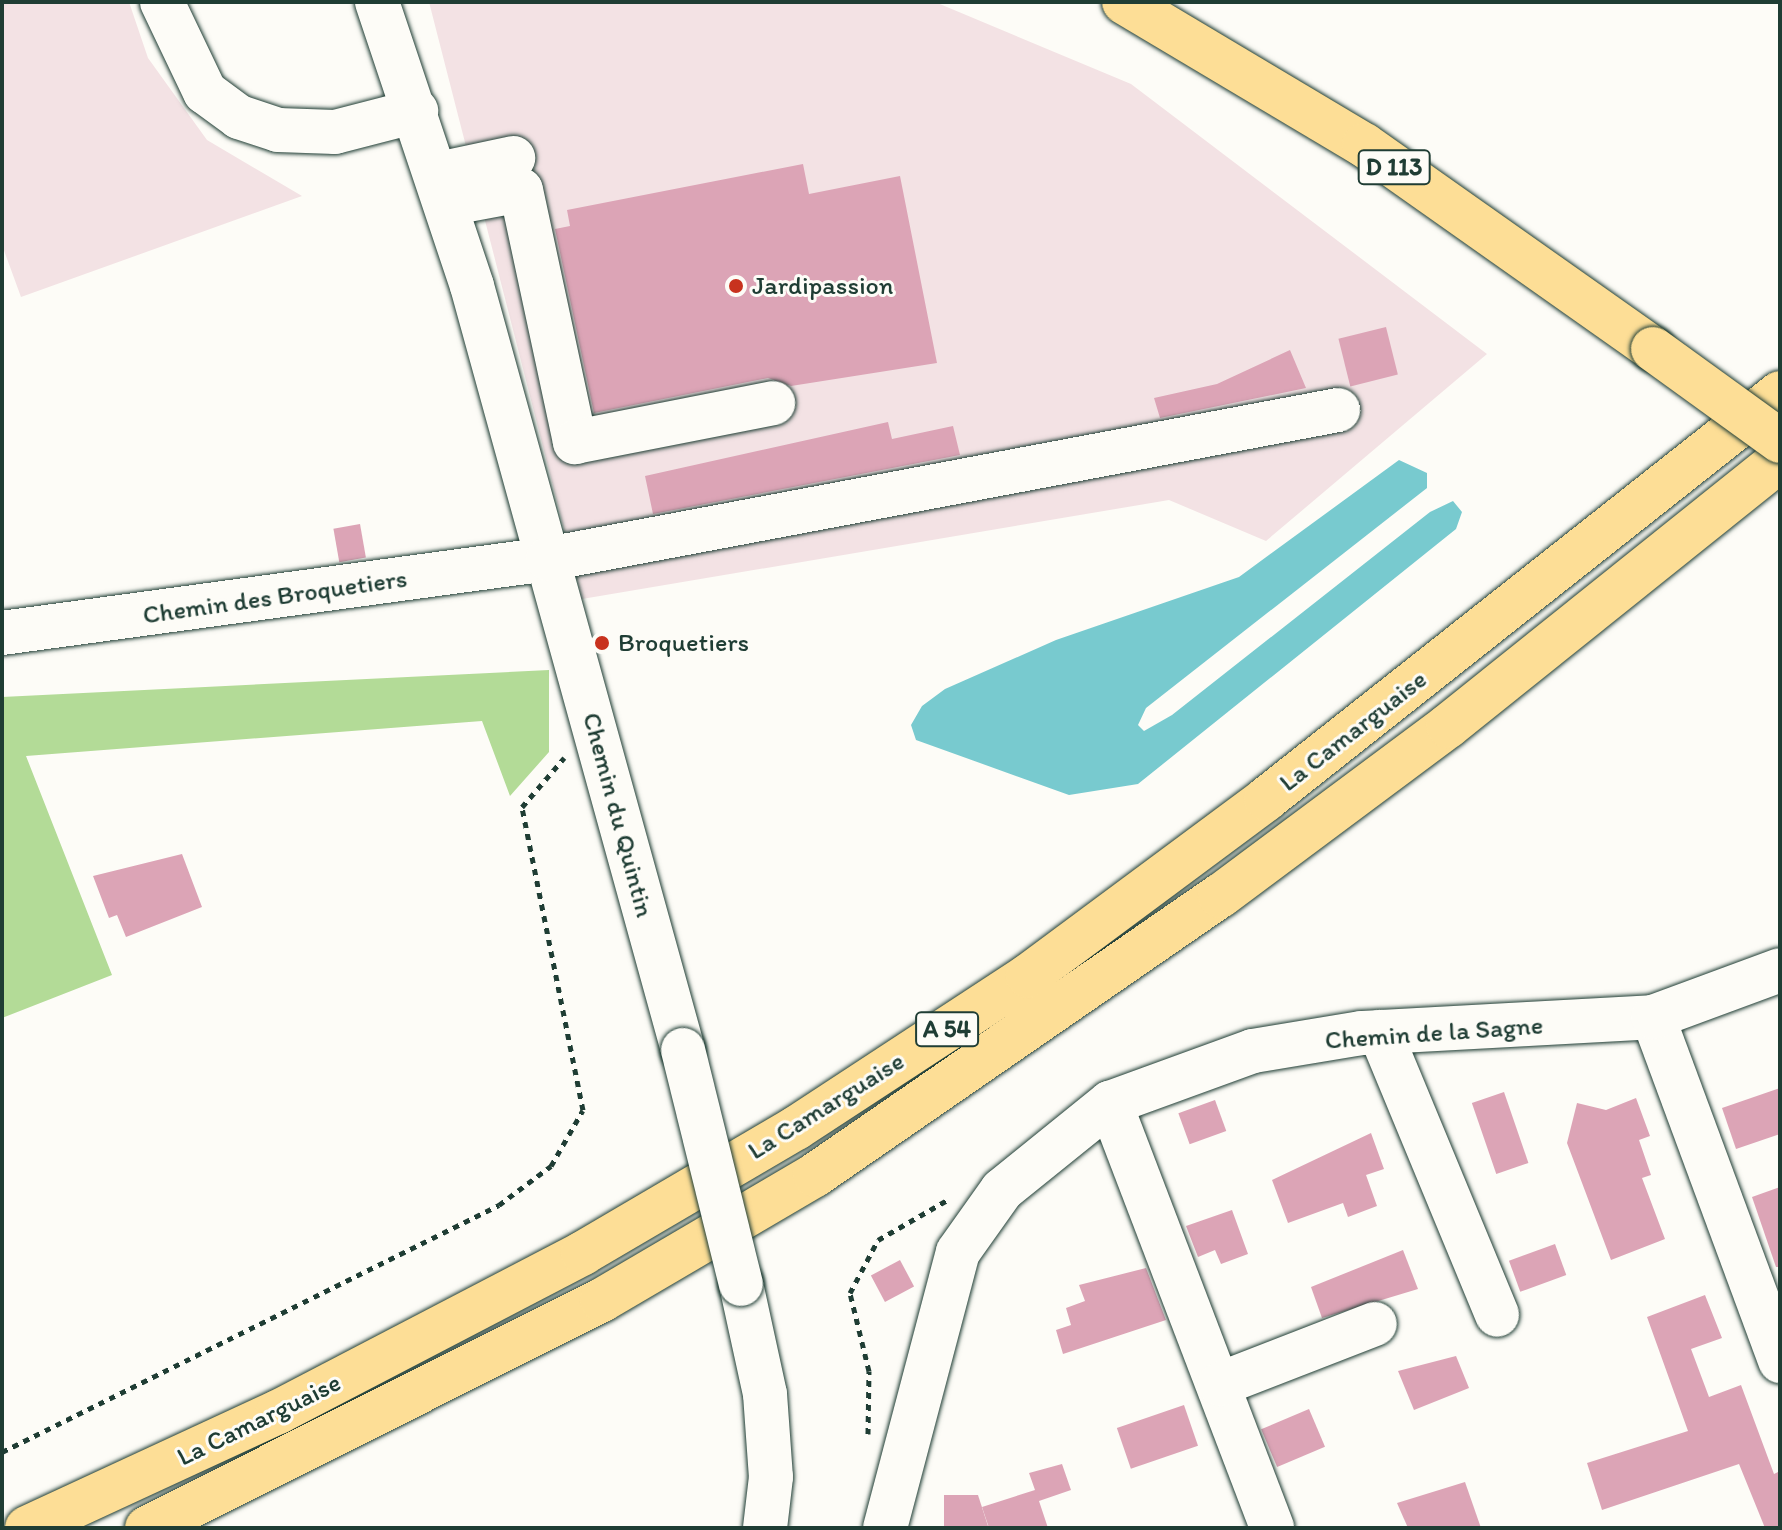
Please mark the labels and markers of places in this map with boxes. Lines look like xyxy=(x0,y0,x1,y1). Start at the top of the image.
place label: Jardipassion xyxy=(752,270,894,302)
marker: Jardipassion xyxy=(727,277,745,295)
place label: Broquetiers xyxy=(618,627,749,659)
marker: Broquetiers xyxy=(593,634,611,652)

